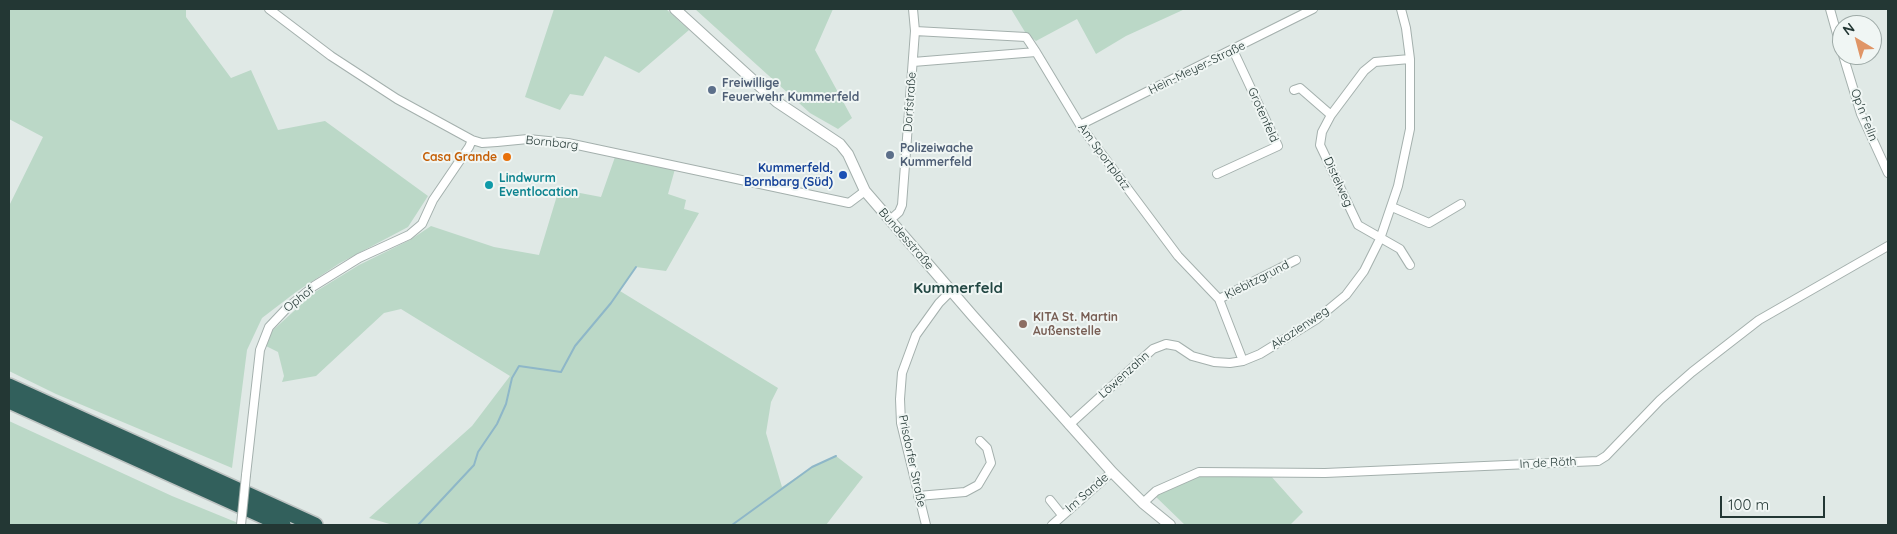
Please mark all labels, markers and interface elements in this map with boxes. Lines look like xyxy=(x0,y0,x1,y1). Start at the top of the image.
north arrow xyxy=(1832,15,1882,65)
text: N xyxy=(1839,19,1858,39)
street label: Hein-Meyer-Straße xyxy=(1146,38,1248,98)
street label: Dorfstraße xyxy=(901,71,919,133)
place label: Freiwillige Feuerwehr Kummerfeld xyxy=(722,76,859,104)
marker: Freiwillige Feuerwehr Kummerfeld xyxy=(706,84,718,96)
street label: Grotenfeld xyxy=(1245,85,1281,145)
street label: Op'n Felln xyxy=(1847,87,1881,143)
street label: Am Sportplatz xyxy=(1075,121,1133,193)
street label: Bornbarg xyxy=(525,133,579,153)
place label: Polizeiwache Kummerfeld xyxy=(900,141,973,169)
marker: Polizeiwache Kummerfeld xyxy=(884,149,896,161)
place label: Casa Grande xyxy=(422,150,497,164)
marker: Casa Grande xyxy=(501,151,513,163)
street label: Distelweg xyxy=(1320,155,1356,209)
place label: Kummerfeld, Bornbarg (Süd) xyxy=(744,161,833,189)
marker: Kummerfeld, Bornbarg (Süd) xyxy=(837,169,849,181)
place label: Lindwurm Eventlocation xyxy=(499,171,578,199)
marker: Lindwurm Eventlocation xyxy=(483,179,495,191)
street label: Bundesstraße xyxy=(875,205,937,273)
street label: Kiebitzgrund xyxy=(1222,258,1292,302)
district label: Kummerfeld xyxy=(913,279,1003,297)
street label: Ophof xyxy=(281,283,317,315)
street label: Akazienweg xyxy=(1268,303,1332,353)
place label: KITA St. Martin Außenstelle xyxy=(1033,310,1118,338)
marker: KITA St. Martin Außenstelle xyxy=(1017,318,1029,330)
street label: Löwenzahn xyxy=(1096,349,1152,401)
street label: Prisdorfer Straße xyxy=(895,413,929,509)
street label: In de Röth xyxy=(1519,454,1577,472)
street label: Im Sande xyxy=(1063,470,1111,516)
scale bar xyxy=(1722,486,1827,518)
text: 100 m xyxy=(1728,495,1769,514)

